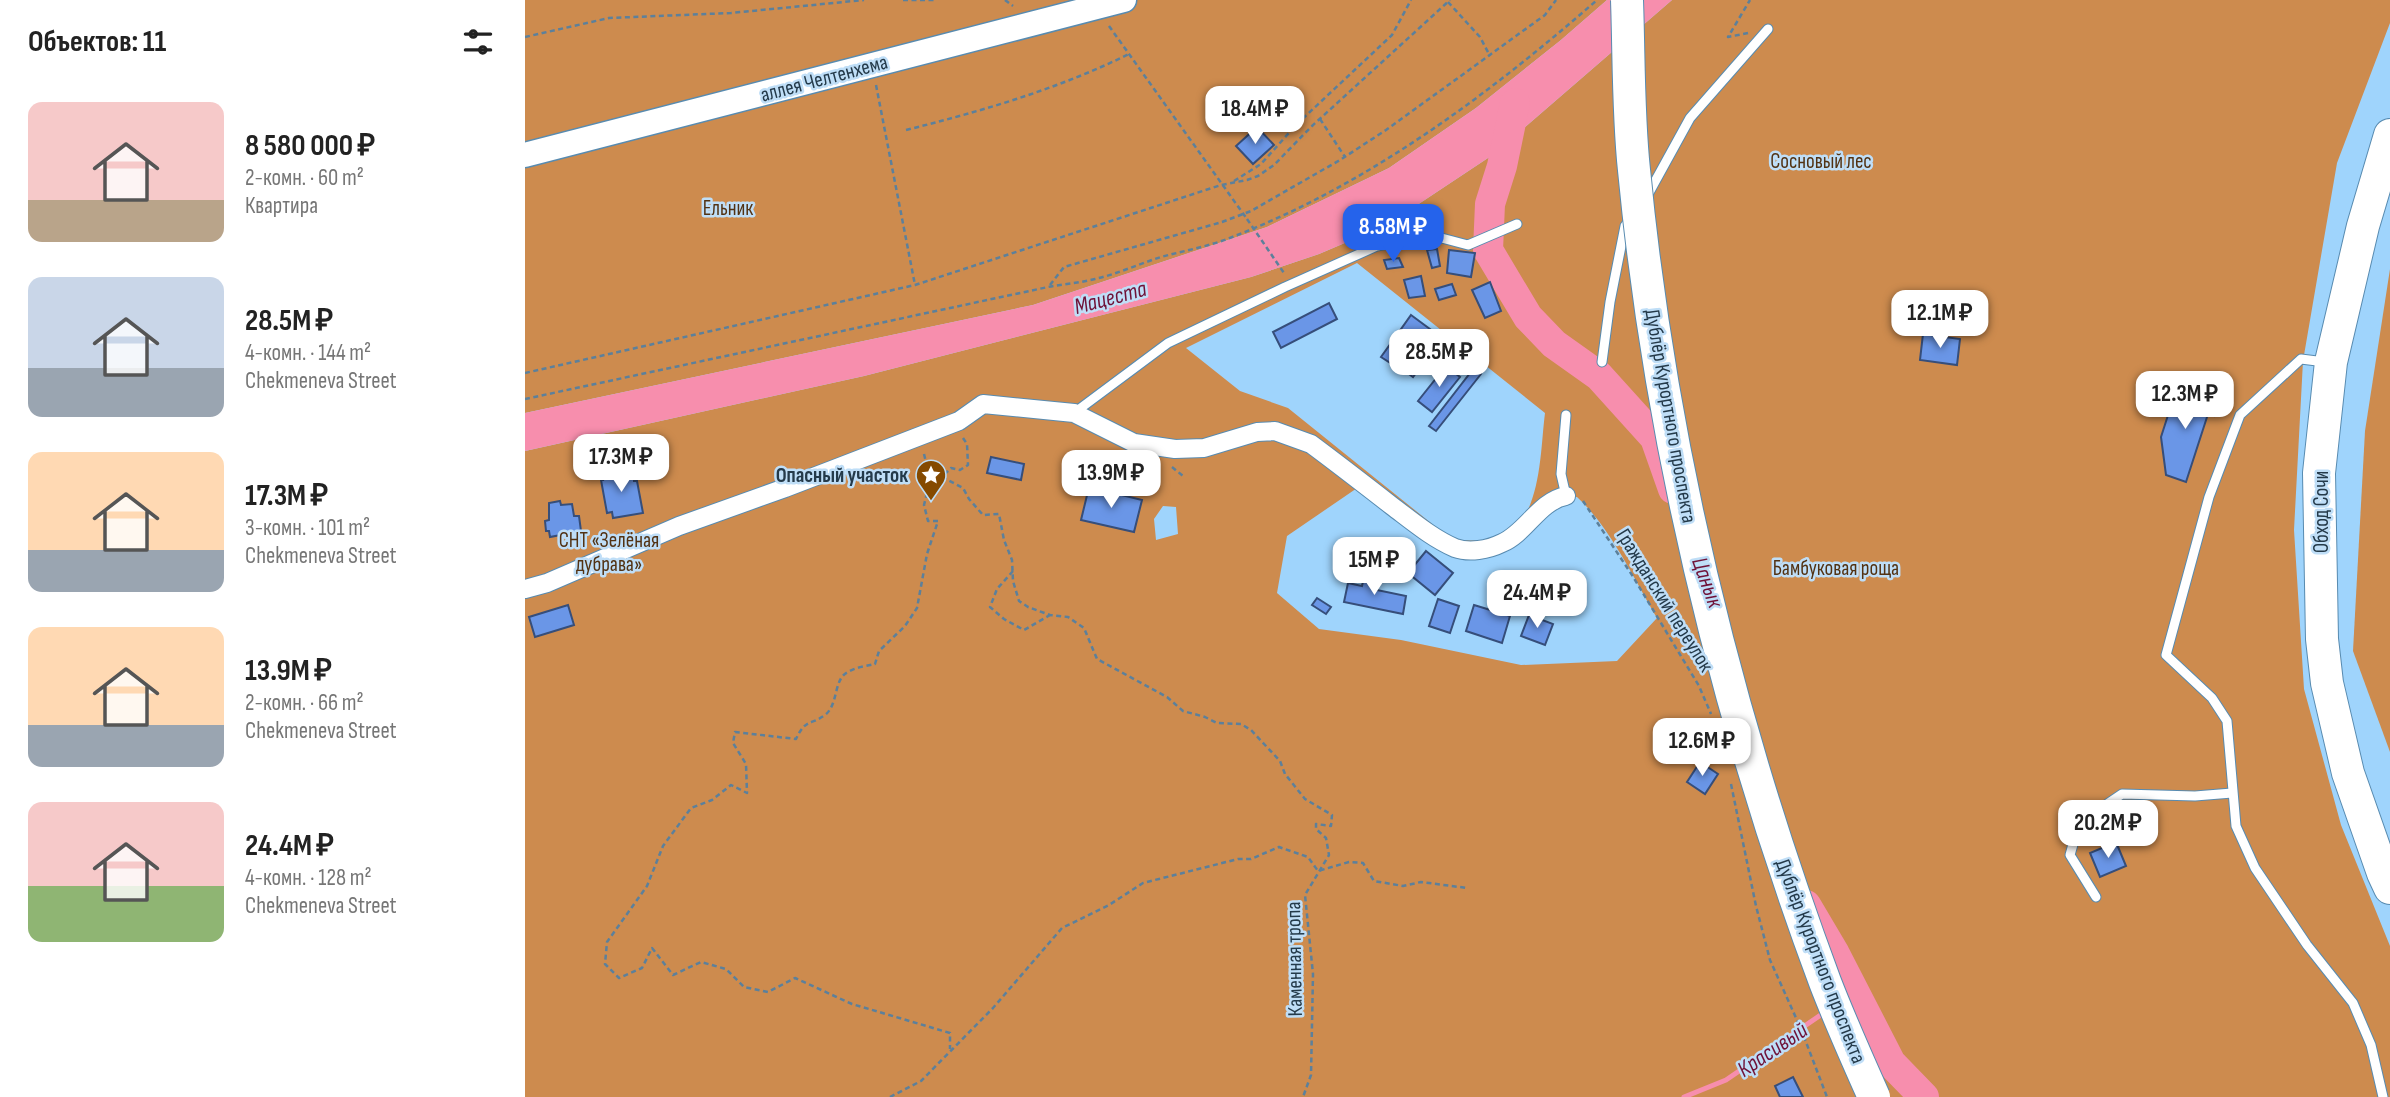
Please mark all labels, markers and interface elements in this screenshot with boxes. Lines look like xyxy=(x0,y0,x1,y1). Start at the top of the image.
icon: filters xyxy=(459,23,497,61)
text: Объектов: 11 xyxy=(28,24,166,60)
street label: аллея Челтенхема xyxy=(758,50,890,107)
pin: 18.4M ₽ xyxy=(1190,86,1320,146)
text: 18.4M ₽ xyxy=(1221,95,1289,123)
text: 8 580 000 ₽ xyxy=(245,128,375,164)
icon: home xyxy=(84,130,168,214)
park label: Сосновый лес xyxy=(1770,149,1872,174)
text: 2-комн. · 60 m² xyxy=(245,164,364,192)
text: Квартира xyxy=(245,192,318,220)
park label: Ельник xyxy=(703,196,753,221)
pin: 8.58M ₽ xyxy=(1328,204,1458,264)
text: 8.58M ₽ xyxy=(1359,213,1427,241)
water label: Мацеста xyxy=(1071,275,1150,321)
pin: 12.1M ₽ xyxy=(1875,290,2005,350)
text: 12.1M ₽ xyxy=(1907,299,1973,327)
text: 28.5M ₽ xyxy=(245,303,333,339)
icon: home xyxy=(84,305,168,389)
street label: Дублёр Курортного проспекта xyxy=(1639,307,1702,525)
pin: 28.5M ₽ xyxy=(1374,330,1504,389)
text: 28.5M ₽ xyxy=(1405,338,1473,366)
text: 4-комн. · 144 m² xyxy=(245,339,371,367)
text: Chekmeneva Street xyxy=(245,367,397,395)
pin: 12.3M ₽ xyxy=(2120,372,2250,431)
text: 12.3M ₽ xyxy=(2152,380,2218,408)
pin: 17.3M ₽ xyxy=(556,434,686,494)
text: 17.3M ₽ xyxy=(589,443,653,471)
pin: 13.9M ₽ xyxy=(1046,450,1176,510)
place icon: Опасный участок xyxy=(914,458,948,502)
text: 13.9M ₽ xyxy=(1078,459,1144,487)
place label: Опасный участок xyxy=(776,463,908,488)
street label: Обход Сочи xyxy=(2309,471,2334,553)
text: 17.3M ₽ xyxy=(245,478,328,514)
icon: home xyxy=(84,480,168,564)
text: 3-комн. · 101 m² xyxy=(245,514,370,542)
street label: Гражданский переулок xyxy=(1611,524,1719,676)
park label: СНТ «Зелёная дубрава» xyxy=(559,528,659,577)
pin: 15M ₽ xyxy=(1325,538,1423,597)
text: Chekmeneva Street xyxy=(245,542,397,570)
text: 15M ₽ xyxy=(1349,546,1399,574)
water label: Цанык xyxy=(1685,553,1730,613)
park label: Бамбуковая роща xyxy=(1773,556,1899,581)
pin: 24.4M ₽ xyxy=(1472,570,1602,630)
text: 24.4M ₽ xyxy=(1503,579,1571,607)
text: 13.9M ₽ xyxy=(245,653,332,689)
icon: home xyxy=(84,655,168,739)
text: 2-комн. · 66 m² xyxy=(245,689,364,717)
text: Chekmeneva Street xyxy=(245,717,397,745)
pin: 12.6M ₽ xyxy=(1637,718,1767,778)
text: 12.6M ₽ xyxy=(1669,727,1735,755)
pin: 20.2M ₽ xyxy=(2043,800,2173,860)
text: 20.2M ₽ xyxy=(2074,809,2142,837)
text: 24.4M ₽ xyxy=(245,828,334,864)
icon: home xyxy=(84,830,168,914)
street label: Дублёр Курортного проспекта xyxy=(1770,855,1871,1067)
text: 4-комн. · 128 m² xyxy=(245,864,372,892)
text: Chekmeneva Street xyxy=(245,892,397,920)
street label: Каменная тропа xyxy=(1281,901,1308,1017)
water label: Красивый xyxy=(1732,1016,1813,1083)

